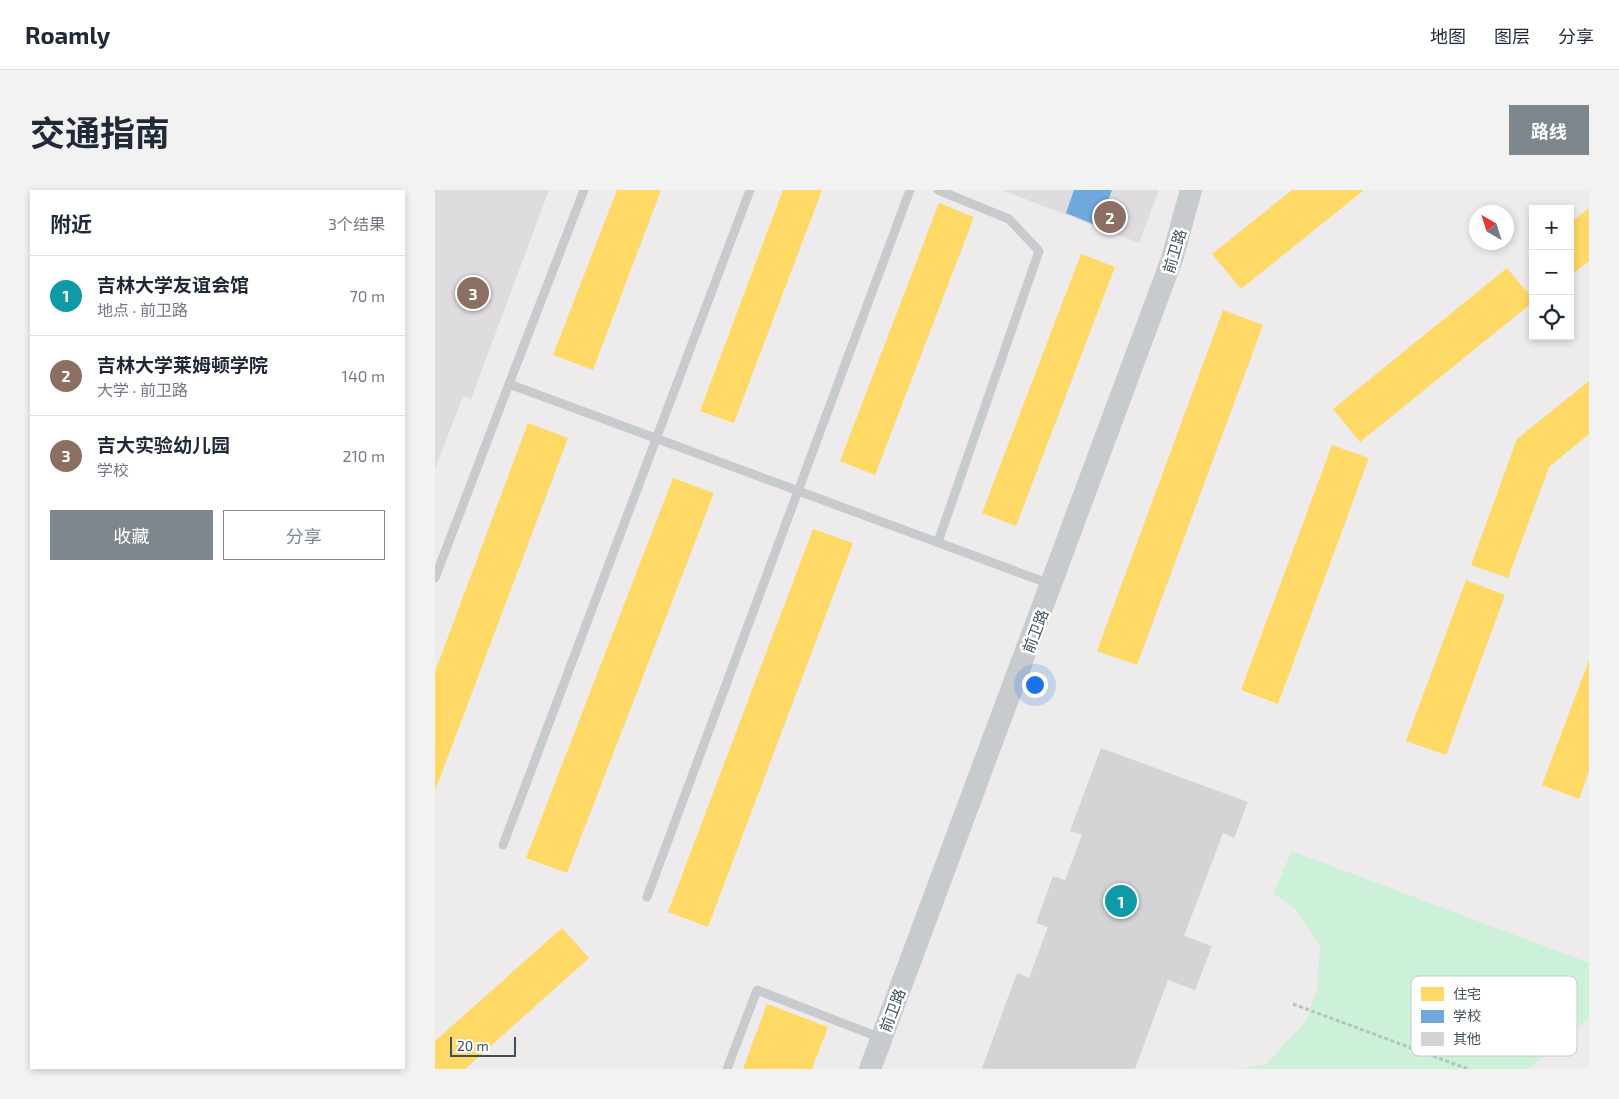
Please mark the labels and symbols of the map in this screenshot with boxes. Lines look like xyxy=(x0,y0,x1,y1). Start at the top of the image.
pin: 2 xyxy=(1094,198,1126,236)
north arrow xyxy=(1469,205,1514,250)
street label: 前卫路 xyxy=(1159,227,1189,275)
pin: 3 xyxy=(457,274,489,312)
street label: 前卫路 xyxy=(1019,607,1051,655)
your location xyxy=(1022,672,1048,698)
pin: 1 xyxy=(1105,882,1137,920)
legend xyxy=(1411,976,1577,1056)
text: 住宅 xyxy=(1453,985,1481,1002)
street label: 前卫路 xyxy=(876,986,908,1034)
text: 学校 xyxy=(1453,1007,1481,1024)
text: 其他 xyxy=(1453,1030,1481,1047)
scale bar xyxy=(450,1034,516,1057)

